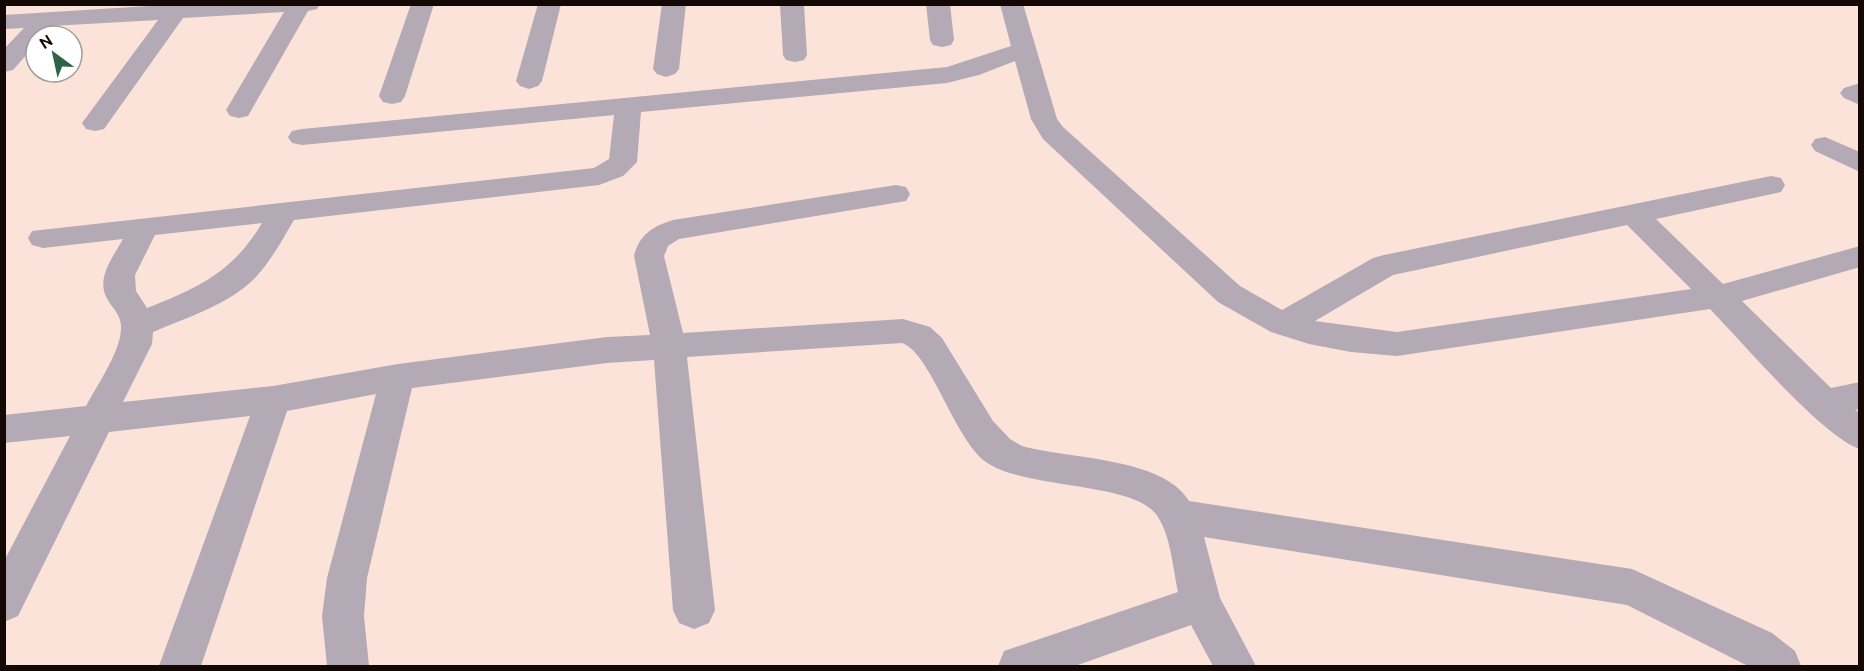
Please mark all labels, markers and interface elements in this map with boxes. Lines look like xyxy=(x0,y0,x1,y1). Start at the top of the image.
north arrow xyxy=(24,24,84,84)
text: N xyxy=(36,31,56,52)

